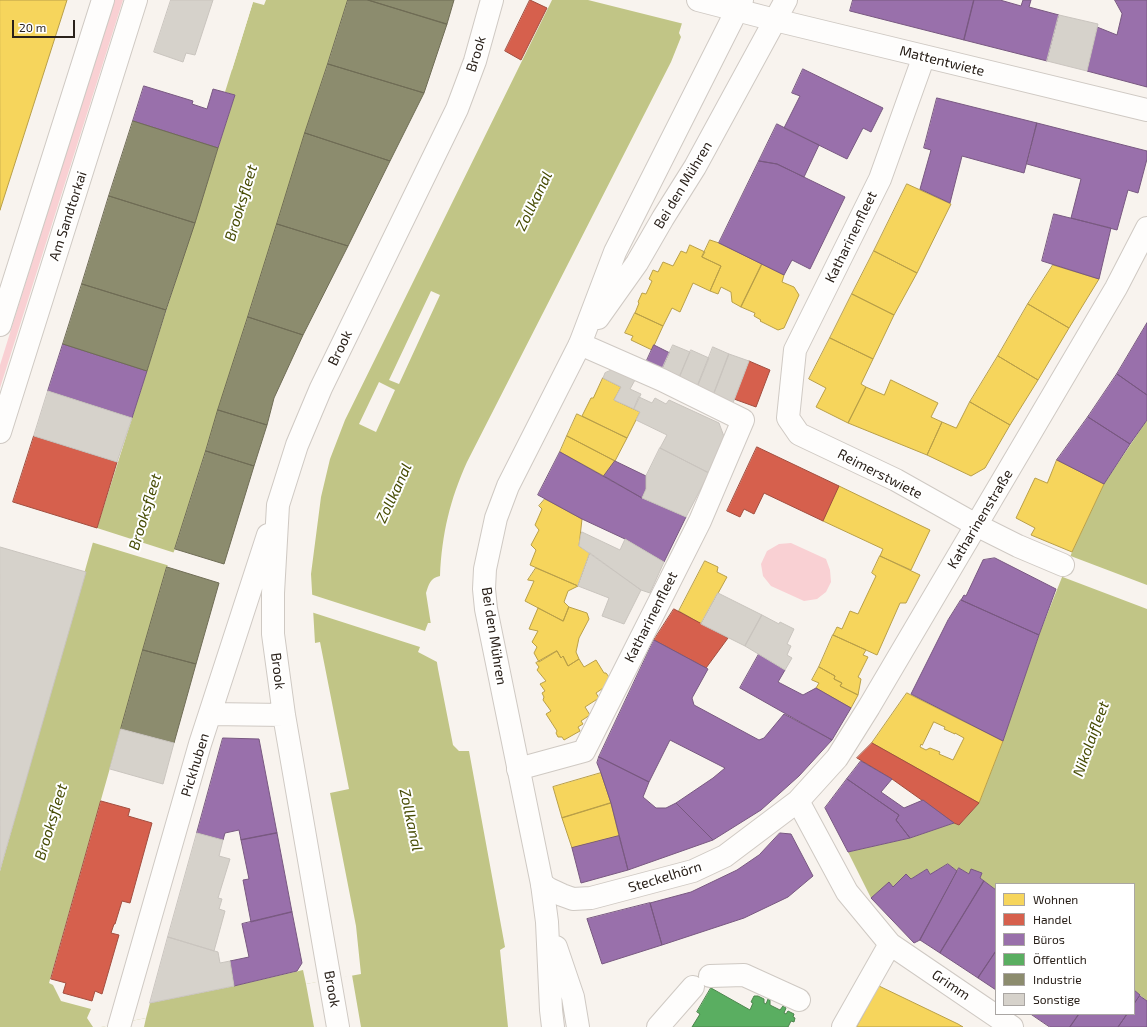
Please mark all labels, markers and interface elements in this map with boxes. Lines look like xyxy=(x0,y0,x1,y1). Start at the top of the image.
scale bar xyxy=(14,12,77,38)
text: 20 m xyxy=(19,20,46,34)
street label: Brook xyxy=(463,34,489,74)
street label: Mattentwiete xyxy=(898,42,986,80)
street label: Bei den Mühren xyxy=(650,138,716,232)
water label: Brooksfleet xyxy=(221,163,261,243)
water label: Zollkanal xyxy=(512,168,556,234)
street label: Am Sandtorkai xyxy=(46,169,90,263)
street label: Katharinenfleet xyxy=(822,189,880,285)
street label: Brook xyxy=(324,328,356,368)
street label: Reimerstwiete xyxy=(835,445,925,503)
water label: Zollkanal xyxy=(372,460,416,526)
street label: Katharinenstraße xyxy=(944,466,1016,572)
water label: Brooksfleet xyxy=(125,472,165,552)
street label: Katharinenfleet xyxy=(621,569,681,665)
street label: Bei den Mühren xyxy=(478,586,510,686)
street label: Brook xyxy=(267,652,289,690)
water label: Nikolaifleet xyxy=(1069,699,1113,779)
street label: Pickhuben xyxy=(177,731,213,799)
water label: Brooksfleet xyxy=(31,782,71,862)
water label: Zollkanal xyxy=(396,787,426,853)
street label: Steckelhörn xyxy=(626,858,704,896)
legend xyxy=(995,883,1135,1015)
text: Wohnen xyxy=(1033,892,1078,906)
text: Handel xyxy=(1033,912,1071,926)
text: Büros xyxy=(1033,932,1065,946)
text: Öffentlich xyxy=(1033,952,1087,966)
street label: Grimm xyxy=(929,966,973,1004)
street label: Brook xyxy=(321,969,343,1009)
text: Industrie xyxy=(1033,972,1082,986)
text: Sonstige xyxy=(1033,992,1080,1006)

